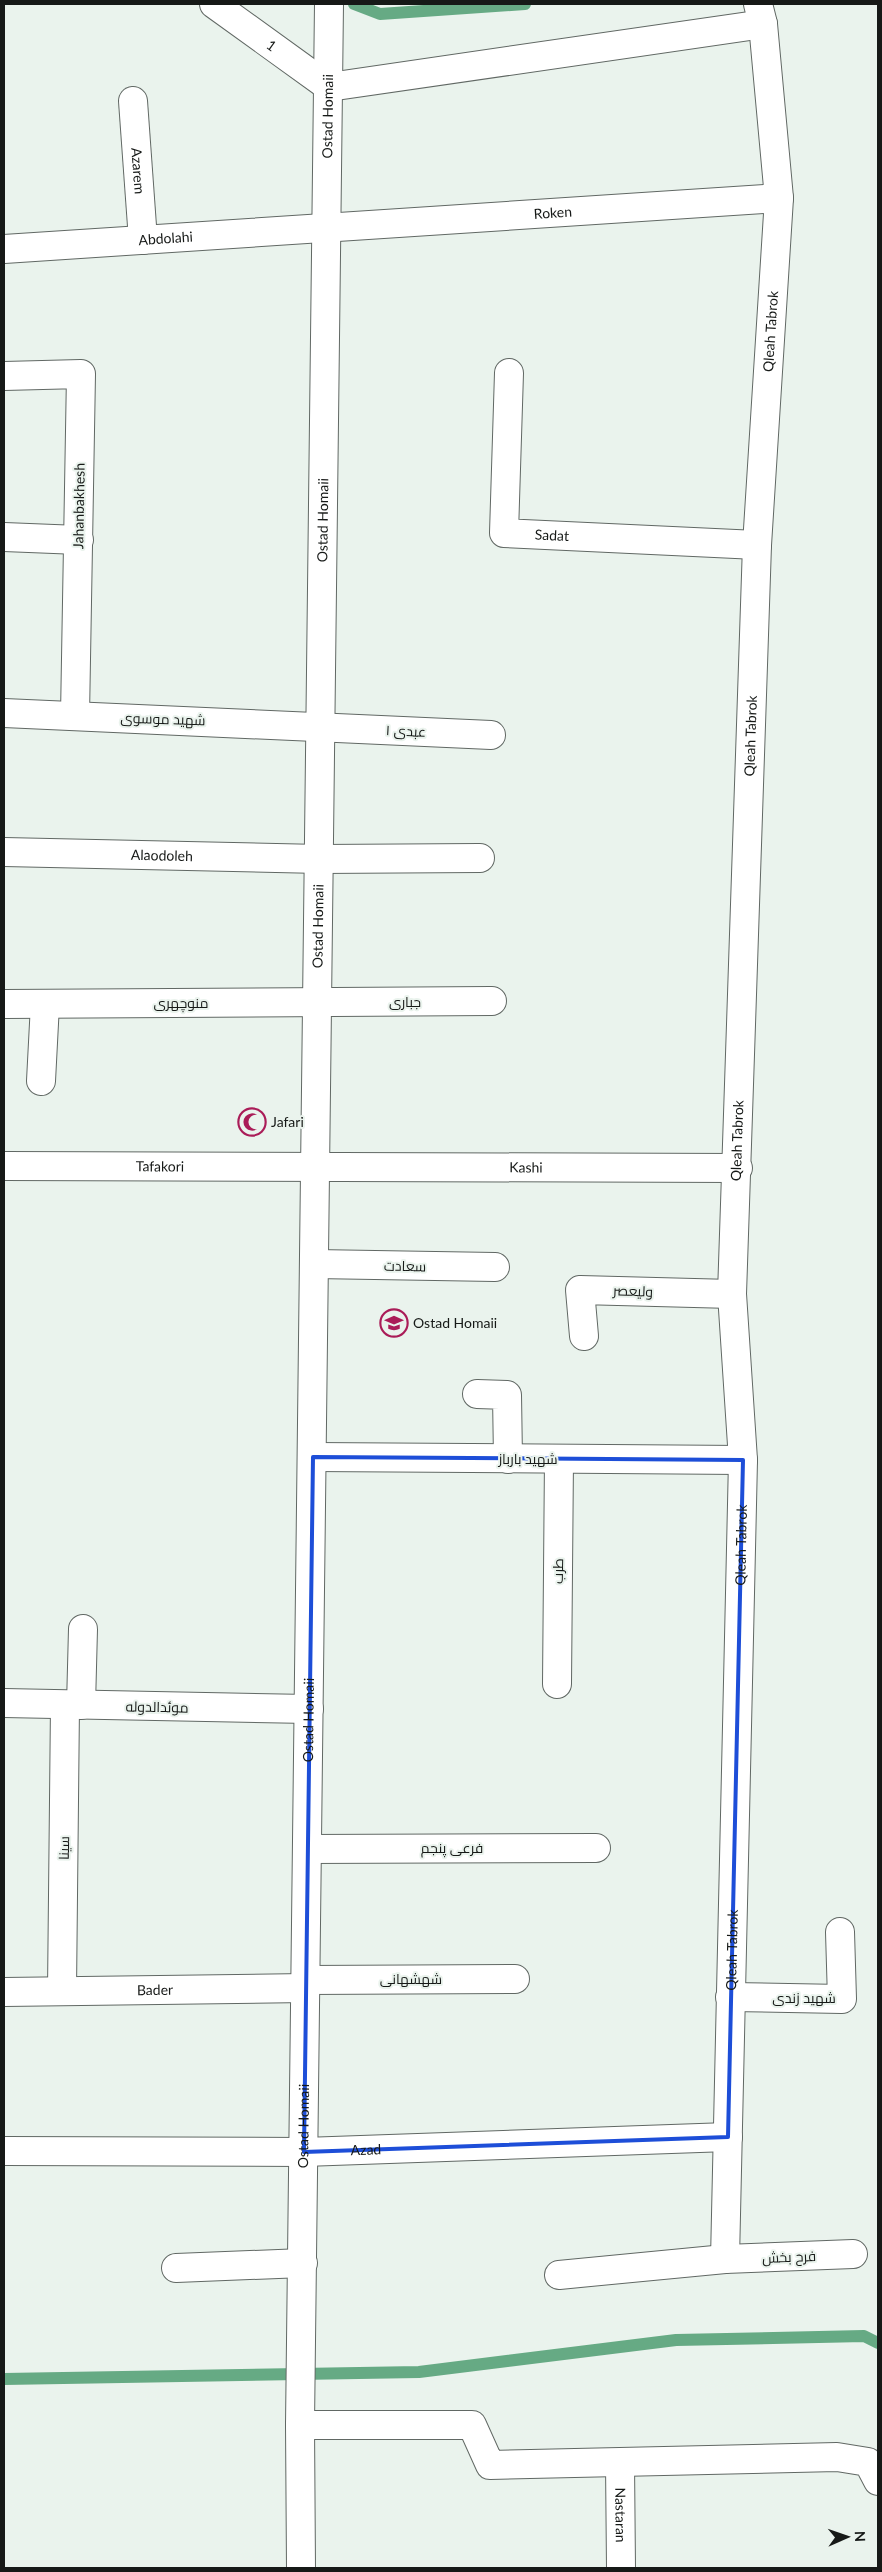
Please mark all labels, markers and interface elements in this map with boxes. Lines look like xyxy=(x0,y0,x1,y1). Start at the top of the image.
street label: 1 xyxy=(264,36,280,54)
street label: Ostad Homaii xyxy=(318,74,336,158)
street label: Azarem xyxy=(128,147,149,195)
street label: Roken xyxy=(533,203,572,222)
street label: Abdolahi xyxy=(138,228,193,248)
street label: Qleah Tabrok xyxy=(759,289,781,372)
street label: Jahanbakhesh xyxy=(69,463,88,549)
street label: Ostad Homaii xyxy=(313,478,331,562)
street label: Sadat xyxy=(534,525,569,544)
street label: Qleah Tabrok xyxy=(740,694,760,777)
street label: شهید موسوی xyxy=(120,709,206,728)
street label: عبدی ۱ xyxy=(385,721,427,740)
street label: Alaodoleh xyxy=(131,846,193,864)
street label: Ostad Homaii xyxy=(308,884,326,968)
street label: جباری xyxy=(389,993,421,1010)
street label: منوچهری xyxy=(154,994,208,1013)
street label: Qleah Tabrok xyxy=(727,1099,746,1181)
mosque icon: Jafari xyxy=(237,1107,267,1137)
place label: Jafari xyxy=(271,1113,304,1130)
street label: Tafakori xyxy=(136,1157,184,1174)
street label: Kashi xyxy=(509,1158,543,1175)
street label: سعادت xyxy=(384,1257,426,1274)
street label: ولیعصر xyxy=(612,1281,653,1300)
school or university icon: Ostad Homaii xyxy=(379,1308,409,1338)
place label: Ostad Homaii xyxy=(413,1314,497,1331)
street label: شهید بارباز xyxy=(497,1450,558,1467)
street label: Qleah Tabrok xyxy=(731,1504,750,1586)
street label: طرب xyxy=(549,1558,566,1584)
street label: Ostad Homaii xyxy=(299,1678,317,1762)
street label: موئدالدوله xyxy=(125,1697,189,1716)
street label: سینا xyxy=(55,1836,72,1860)
street label: فرعی پنجم xyxy=(421,1839,483,1858)
street label: Qleah Tabrok xyxy=(722,1908,741,1991)
street label: شهشهانی xyxy=(380,1970,442,1987)
street label: Bader xyxy=(137,1981,173,1998)
street label: شهید زندی xyxy=(772,1989,836,2006)
street label: Ostad Homaii xyxy=(294,2084,312,2168)
street label: Azad xyxy=(350,2140,382,2158)
street label: فرح بخش xyxy=(762,2247,816,2267)
street label: Nastaran xyxy=(612,2487,630,2543)
north arrow xyxy=(822,2512,872,2562)
text: N xyxy=(852,2531,869,2542)

